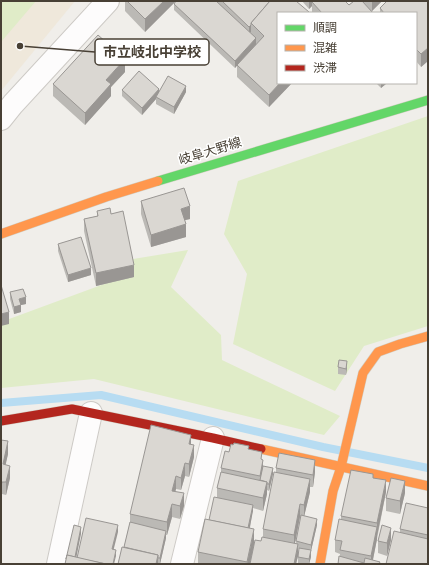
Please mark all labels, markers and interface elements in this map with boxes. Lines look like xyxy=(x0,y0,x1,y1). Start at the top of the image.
legend xyxy=(277,12,417,84)
text: 順調 xyxy=(313,20,337,36)
callout: 市立岐北中学校 xyxy=(95,39,209,65)
text: 混雑 xyxy=(313,40,337,56)
text: 市立岐北中学校 xyxy=(103,43,201,61)
text: 渋滞 xyxy=(313,60,337,76)
street label: 岐阜大野線 xyxy=(176,133,244,169)

